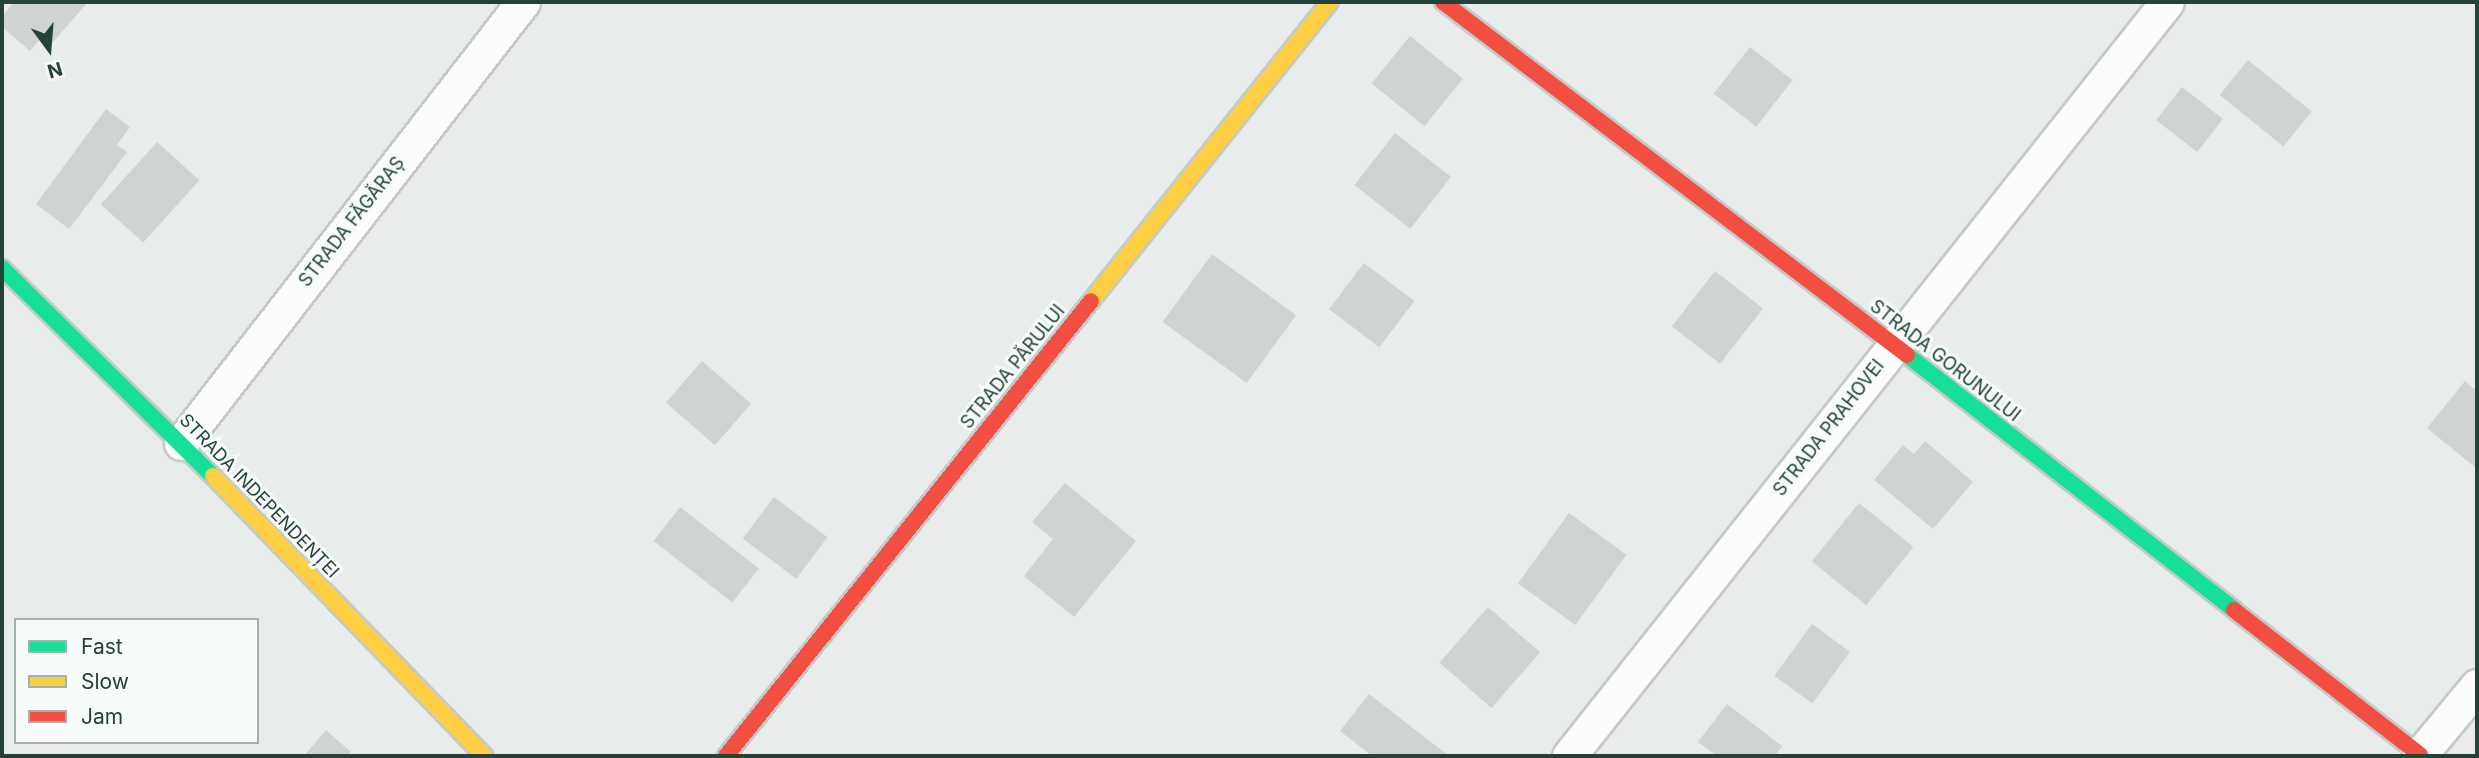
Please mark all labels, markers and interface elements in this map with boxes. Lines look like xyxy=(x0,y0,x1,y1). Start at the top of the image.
north arrow xyxy=(14,14,84,84)
text: N xyxy=(45,57,65,83)
street label: STRADA FĂGĂRAȘ xyxy=(295,153,409,291)
street label: STRADA GORUNULUI xyxy=(1866,296,2024,426)
street label: STRADA PĂRULUI xyxy=(956,301,1070,433)
street label: STRADA PRAHOVEI xyxy=(1769,355,1889,501)
street label: STRADA INDEPENDENȚEI xyxy=(175,409,343,583)
legend xyxy=(14,618,259,744)
text: Fast xyxy=(81,634,123,659)
text: Slow xyxy=(81,669,129,694)
text: Jam xyxy=(81,704,123,729)

